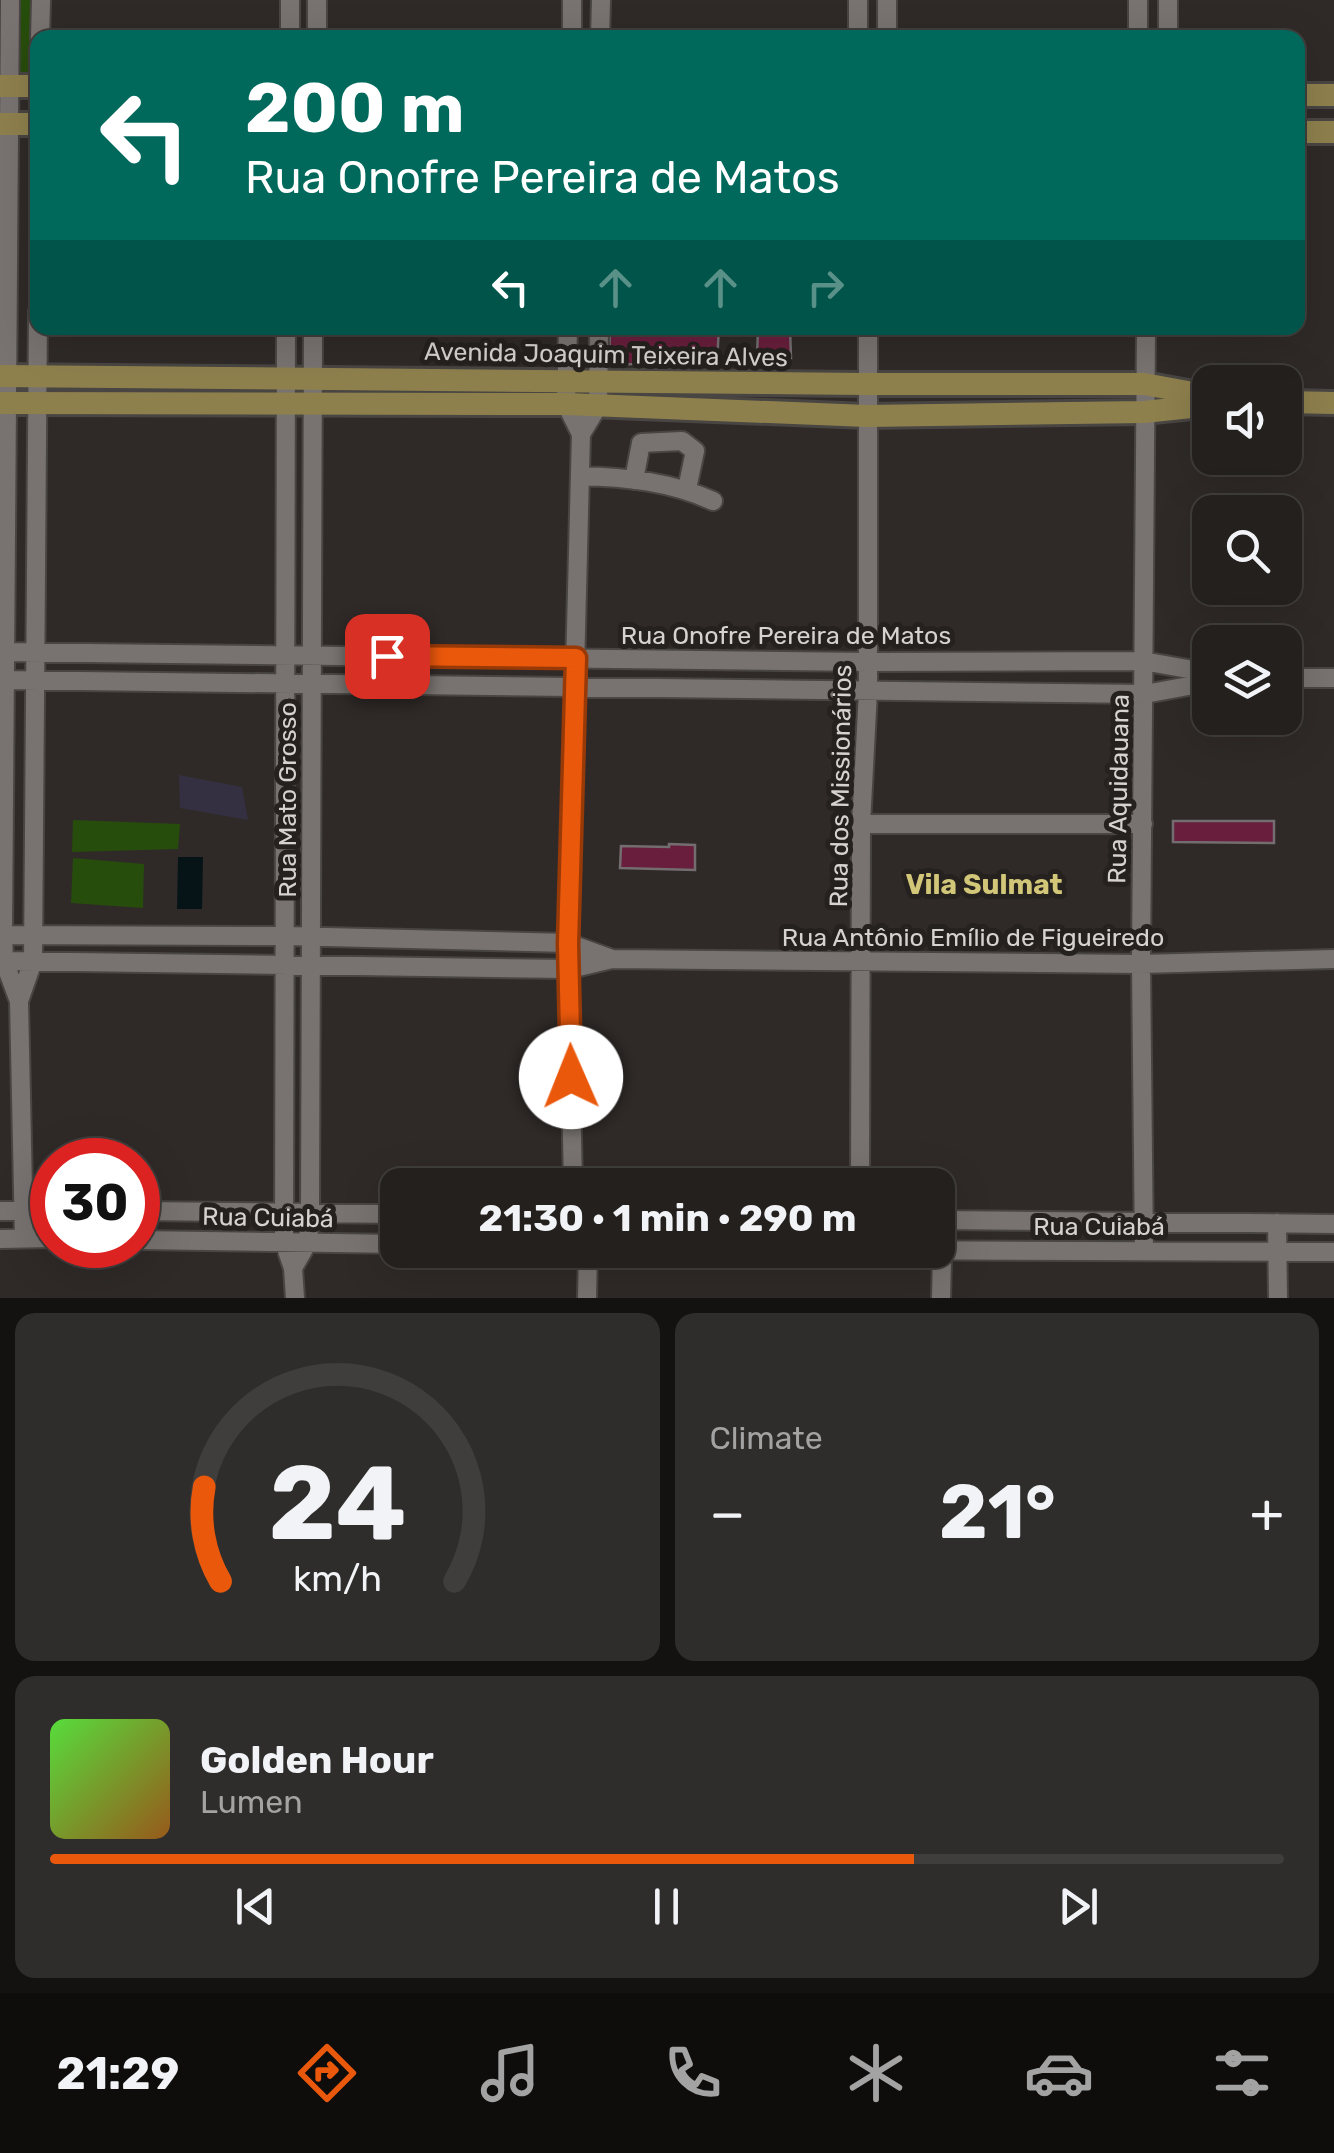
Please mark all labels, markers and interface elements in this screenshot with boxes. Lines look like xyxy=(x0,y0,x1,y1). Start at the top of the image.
text: 200 m xyxy=(245,67,465,150)
icon: left xyxy=(80,70,210,200)
text: Rua Onofre Pereira de Matos xyxy=(245,151,840,204)
icon: left xyxy=(483,260,538,315)
icon: ahead xyxy=(588,260,643,315)
icon: ahead xyxy=(693,260,748,315)
icon: right xyxy=(798,260,853,315)
street label: Avenida Joaquim Teixeira Alves xyxy=(424,337,788,372)
map controls xyxy=(1192,365,1302,735)
button: sound xyxy=(1192,365,1302,475)
button: search xyxy=(1192,495,1302,605)
pin xyxy=(345,614,430,699)
street label: Rua Onofre Pereira de Matos xyxy=(621,621,951,650)
button: layers xyxy=(1192,625,1302,735)
icon: arrive xyxy=(360,629,415,684)
street label: Rua dos Missionários xyxy=(824,664,857,908)
street label: Rua Aquidauana xyxy=(1102,694,1135,884)
street label: Rua Mato Grosso xyxy=(273,702,302,898)
district label: Vila Sulmat xyxy=(905,868,1063,901)
street label: Rua Antônio Emílio de Figueiredo xyxy=(782,923,1164,952)
position arrow xyxy=(519,1025,623,1129)
speed limit sign: 30 xyxy=(30,1138,160,1268)
text: 21:30 · 1 min · 290 m xyxy=(479,1195,856,1241)
street label: Rua Cuiabá xyxy=(202,1202,334,1233)
street label: Rua Cuiabá xyxy=(1033,1212,1165,1241)
text: Climate xyxy=(710,1419,823,1457)
text: 24 xyxy=(268,1442,406,1565)
text: 21° xyxy=(939,1468,1056,1557)
text: − xyxy=(710,1481,745,1546)
text: + xyxy=(1250,1481,1284,1546)
text: km/h xyxy=(293,1558,382,1600)
text: Golden Hour xyxy=(200,1737,434,1783)
text: Lumen xyxy=(200,1783,303,1821)
icon: previous xyxy=(228,1879,283,1934)
icon: pause xyxy=(639,1879,694,1934)
icon: next xyxy=(1051,1879,1106,1934)
icon: directions xyxy=(292,2038,362,2108)
icon: music xyxy=(475,2038,545,2108)
icon: phone xyxy=(658,2038,728,2108)
icon: climate xyxy=(841,2038,911,2108)
icon: car xyxy=(1024,2038,1094,2108)
icon: filters xyxy=(1207,2038,1277,2108)
text: 21:29 xyxy=(57,2047,179,2100)

